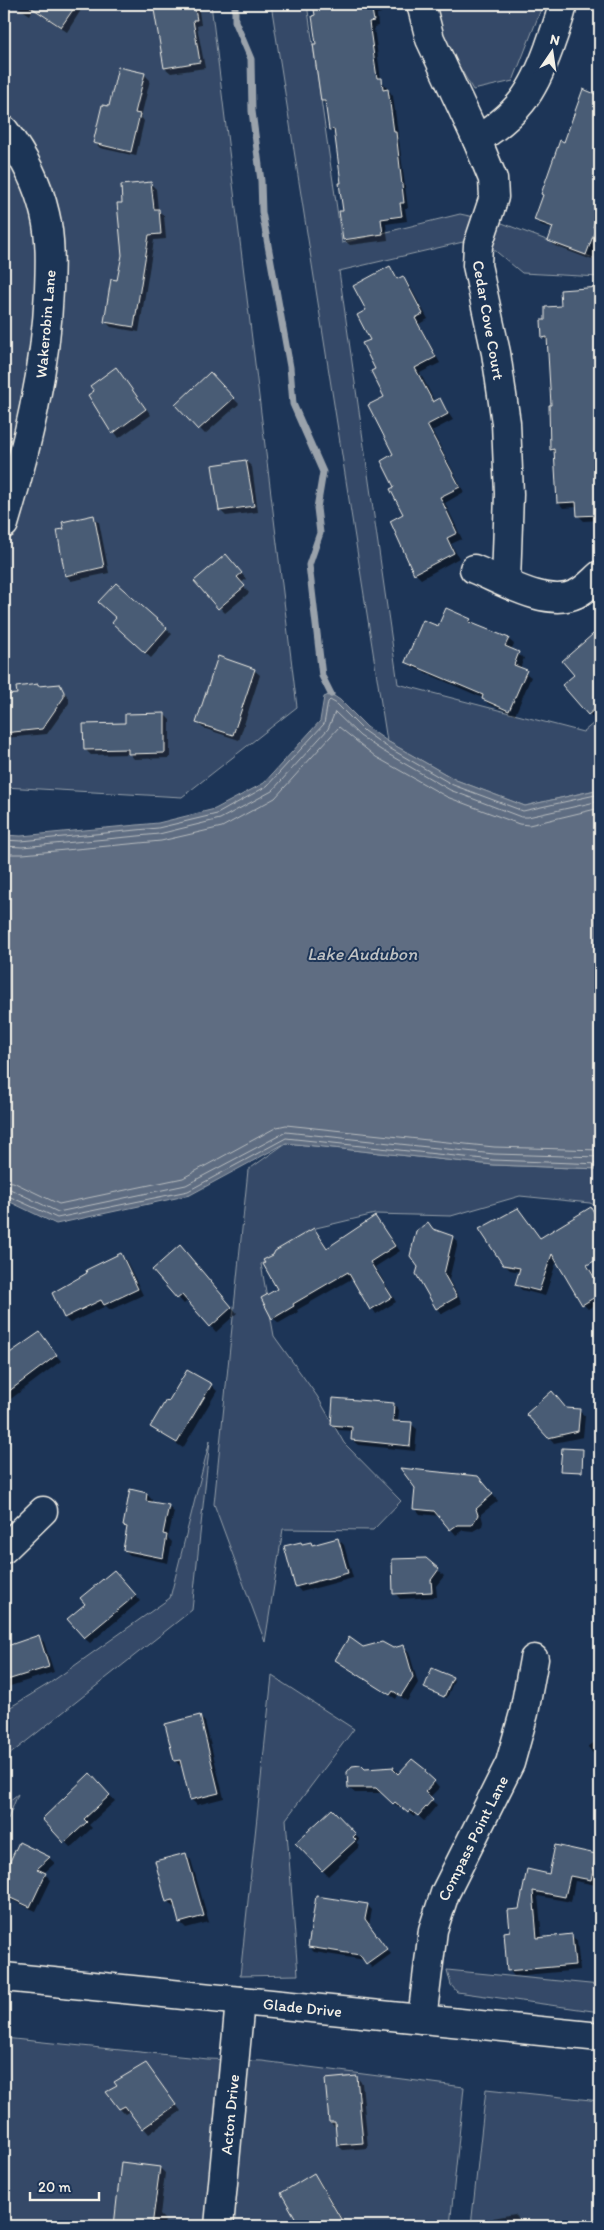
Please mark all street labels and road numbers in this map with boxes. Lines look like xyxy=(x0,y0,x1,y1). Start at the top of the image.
street label: Cedar Cove Court xyxy=(469,259,508,381)
street label: Wakerobin Lane xyxy=(31,269,60,379)
street label: Compass Point Lane xyxy=(434,1772,512,1903)
street label: Glade Drive xyxy=(262,1994,343,2021)
street label: Acton Drive xyxy=(217,2073,243,2156)

